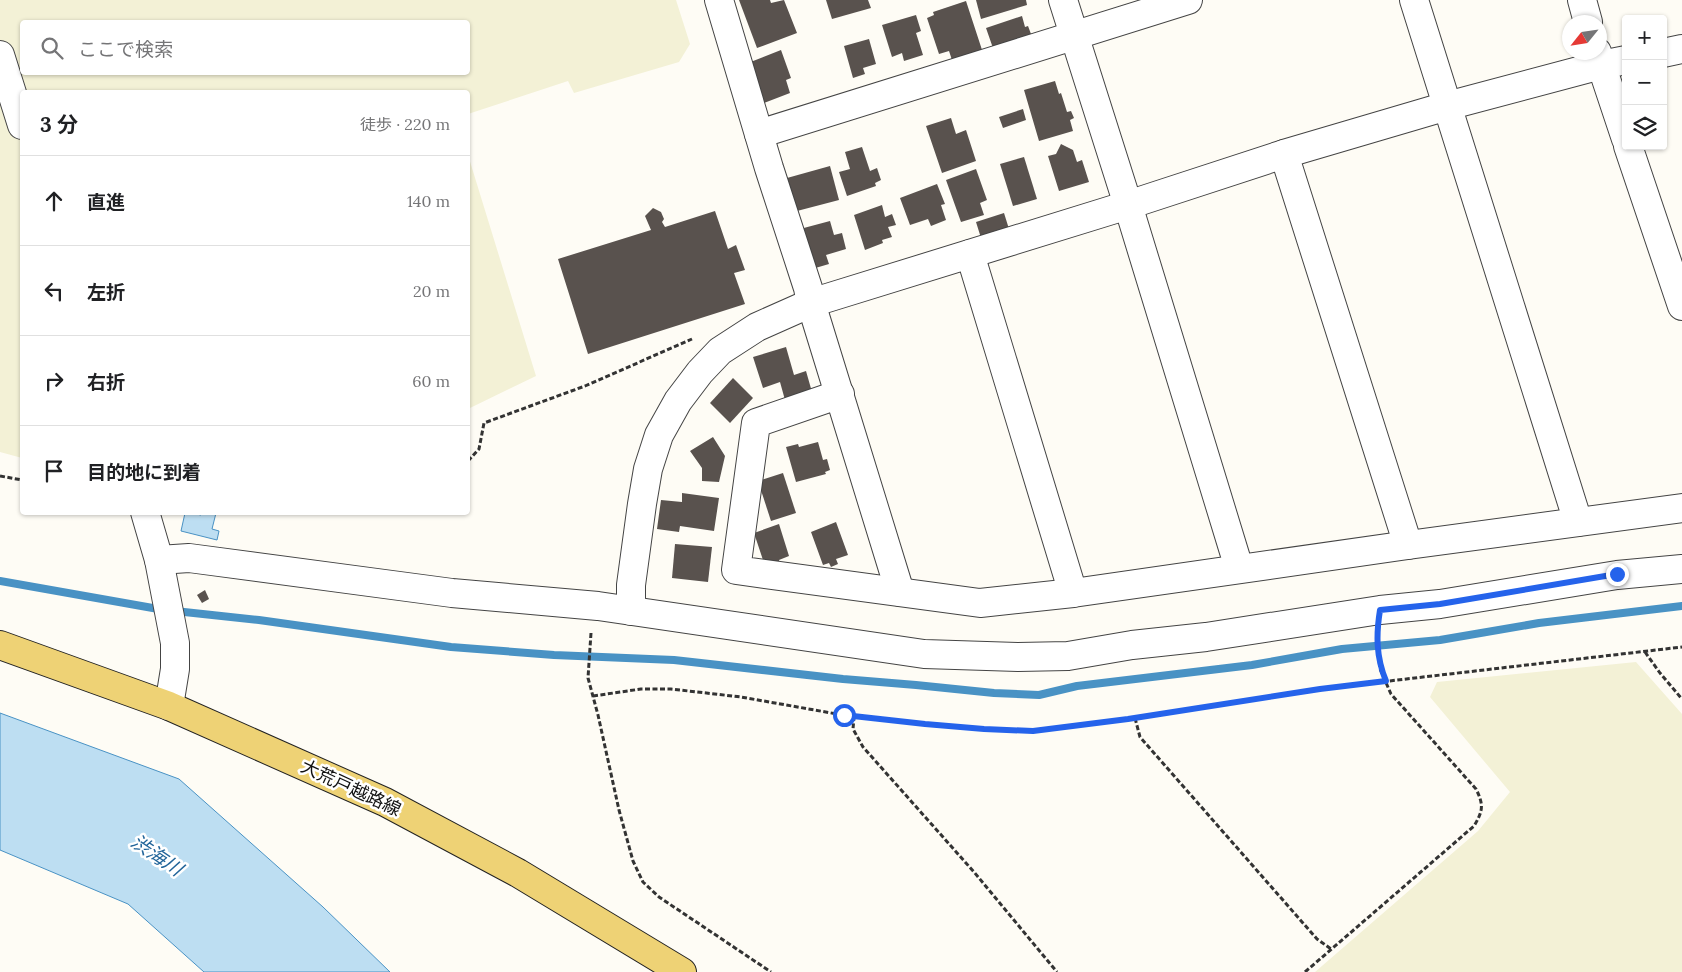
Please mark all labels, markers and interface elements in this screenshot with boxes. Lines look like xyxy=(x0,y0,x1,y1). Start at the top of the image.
north arrow xyxy=(1562,15,1607,60)
map controls xyxy=(1622,15,1667,150)
button: + xyxy=(1622,15,1667,60)
search box xyxy=(20,20,470,75)
icon: search xyxy=(38,34,66,62)
text: ここで検索 xyxy=(78,37,173,61)
button: − xyxy=(1622,60,1667,105)
button: layers xyxy=(1622,105,1667,150)
text: 3 分 xyxy=(40,111,78,138)
text: 徒歩 · 220 m xyxy=(360,114,450,134)
icon: ahead xyxy=(40,187,68,215)
text: 直進 xyxy=(87,190,125,214)
text: 140 m xyxy=(407,191,450,211)
icon: left xyxy=(40,277,68,305)
text: 左折 xyxy=(87,280,125,304)
text: 20 m xyxy=(413,281,450,301)
icon: right xyxy=(40,367,68,395)
text: 右折 xyxy=(87,370,125,394)
text: 60 m xyxy=(412,371,450,391)
icon: arrive xyxy=(40,457,68,485)
text: 目的地に到着 xyxy=(87,460,201,484)
route end xyxy=(1606,563,1629,586)
route start xyxy=(833,704,856,727)
street label: 大荒戸越路線 xyxy=(297,754,405,821)
water label: 渋海川 xyxy=(127,829,189,882)

